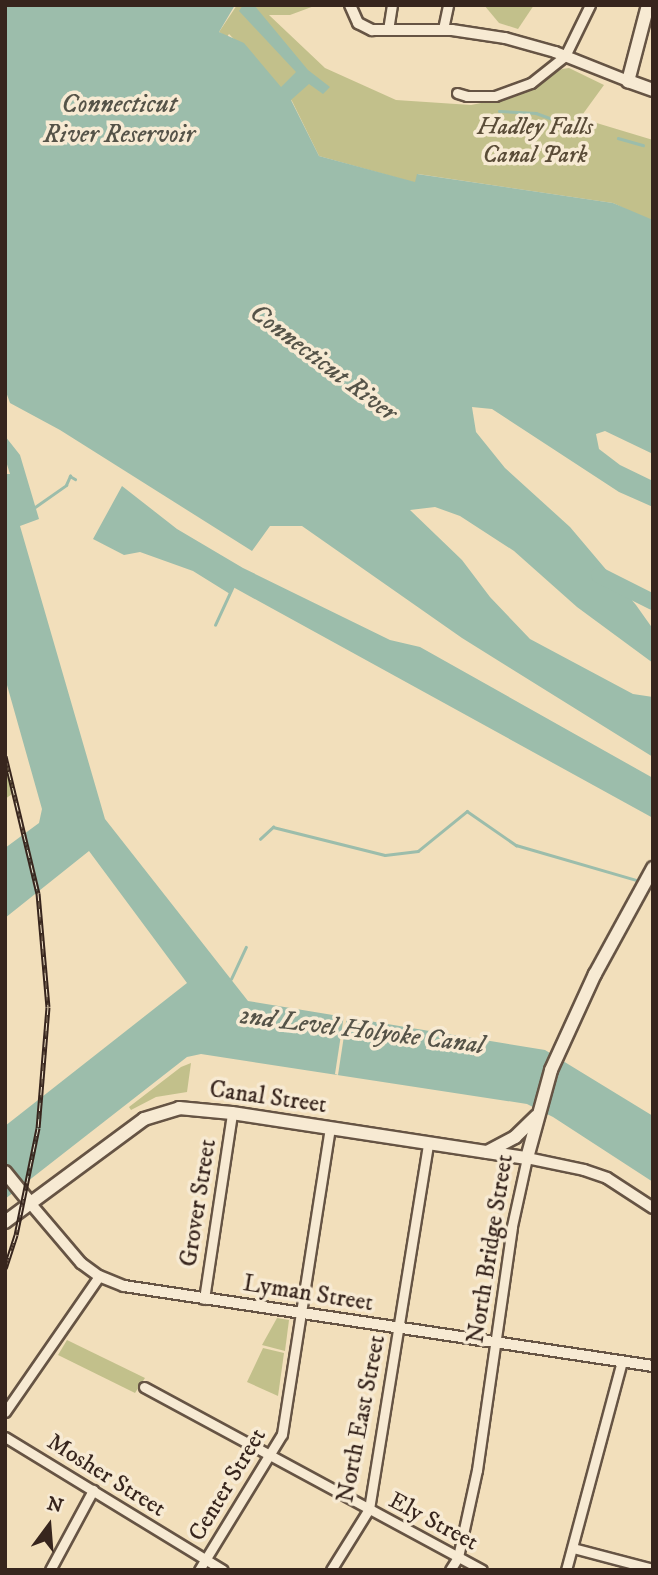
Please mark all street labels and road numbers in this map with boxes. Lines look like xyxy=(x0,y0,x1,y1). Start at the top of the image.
street label: Canal Street xyxy=(208,1076,328,1120)
street label: Grover Street xyxy=(175,1137,223,1269)
street label: North Bridge Street xyxy=(462,1153,520,1345)
street label: Lyman Street xyxy=(241,1270,375,1318)
street label: North East Street xyxy=(332,1333,392,1505)
street label: Center Street xyxy=(183,1423,273,1547)
street label: Mosher Street xyxy=(41,1428,171,1524)
street label: Ely Street xyxy=(383,1486,483,1558)

